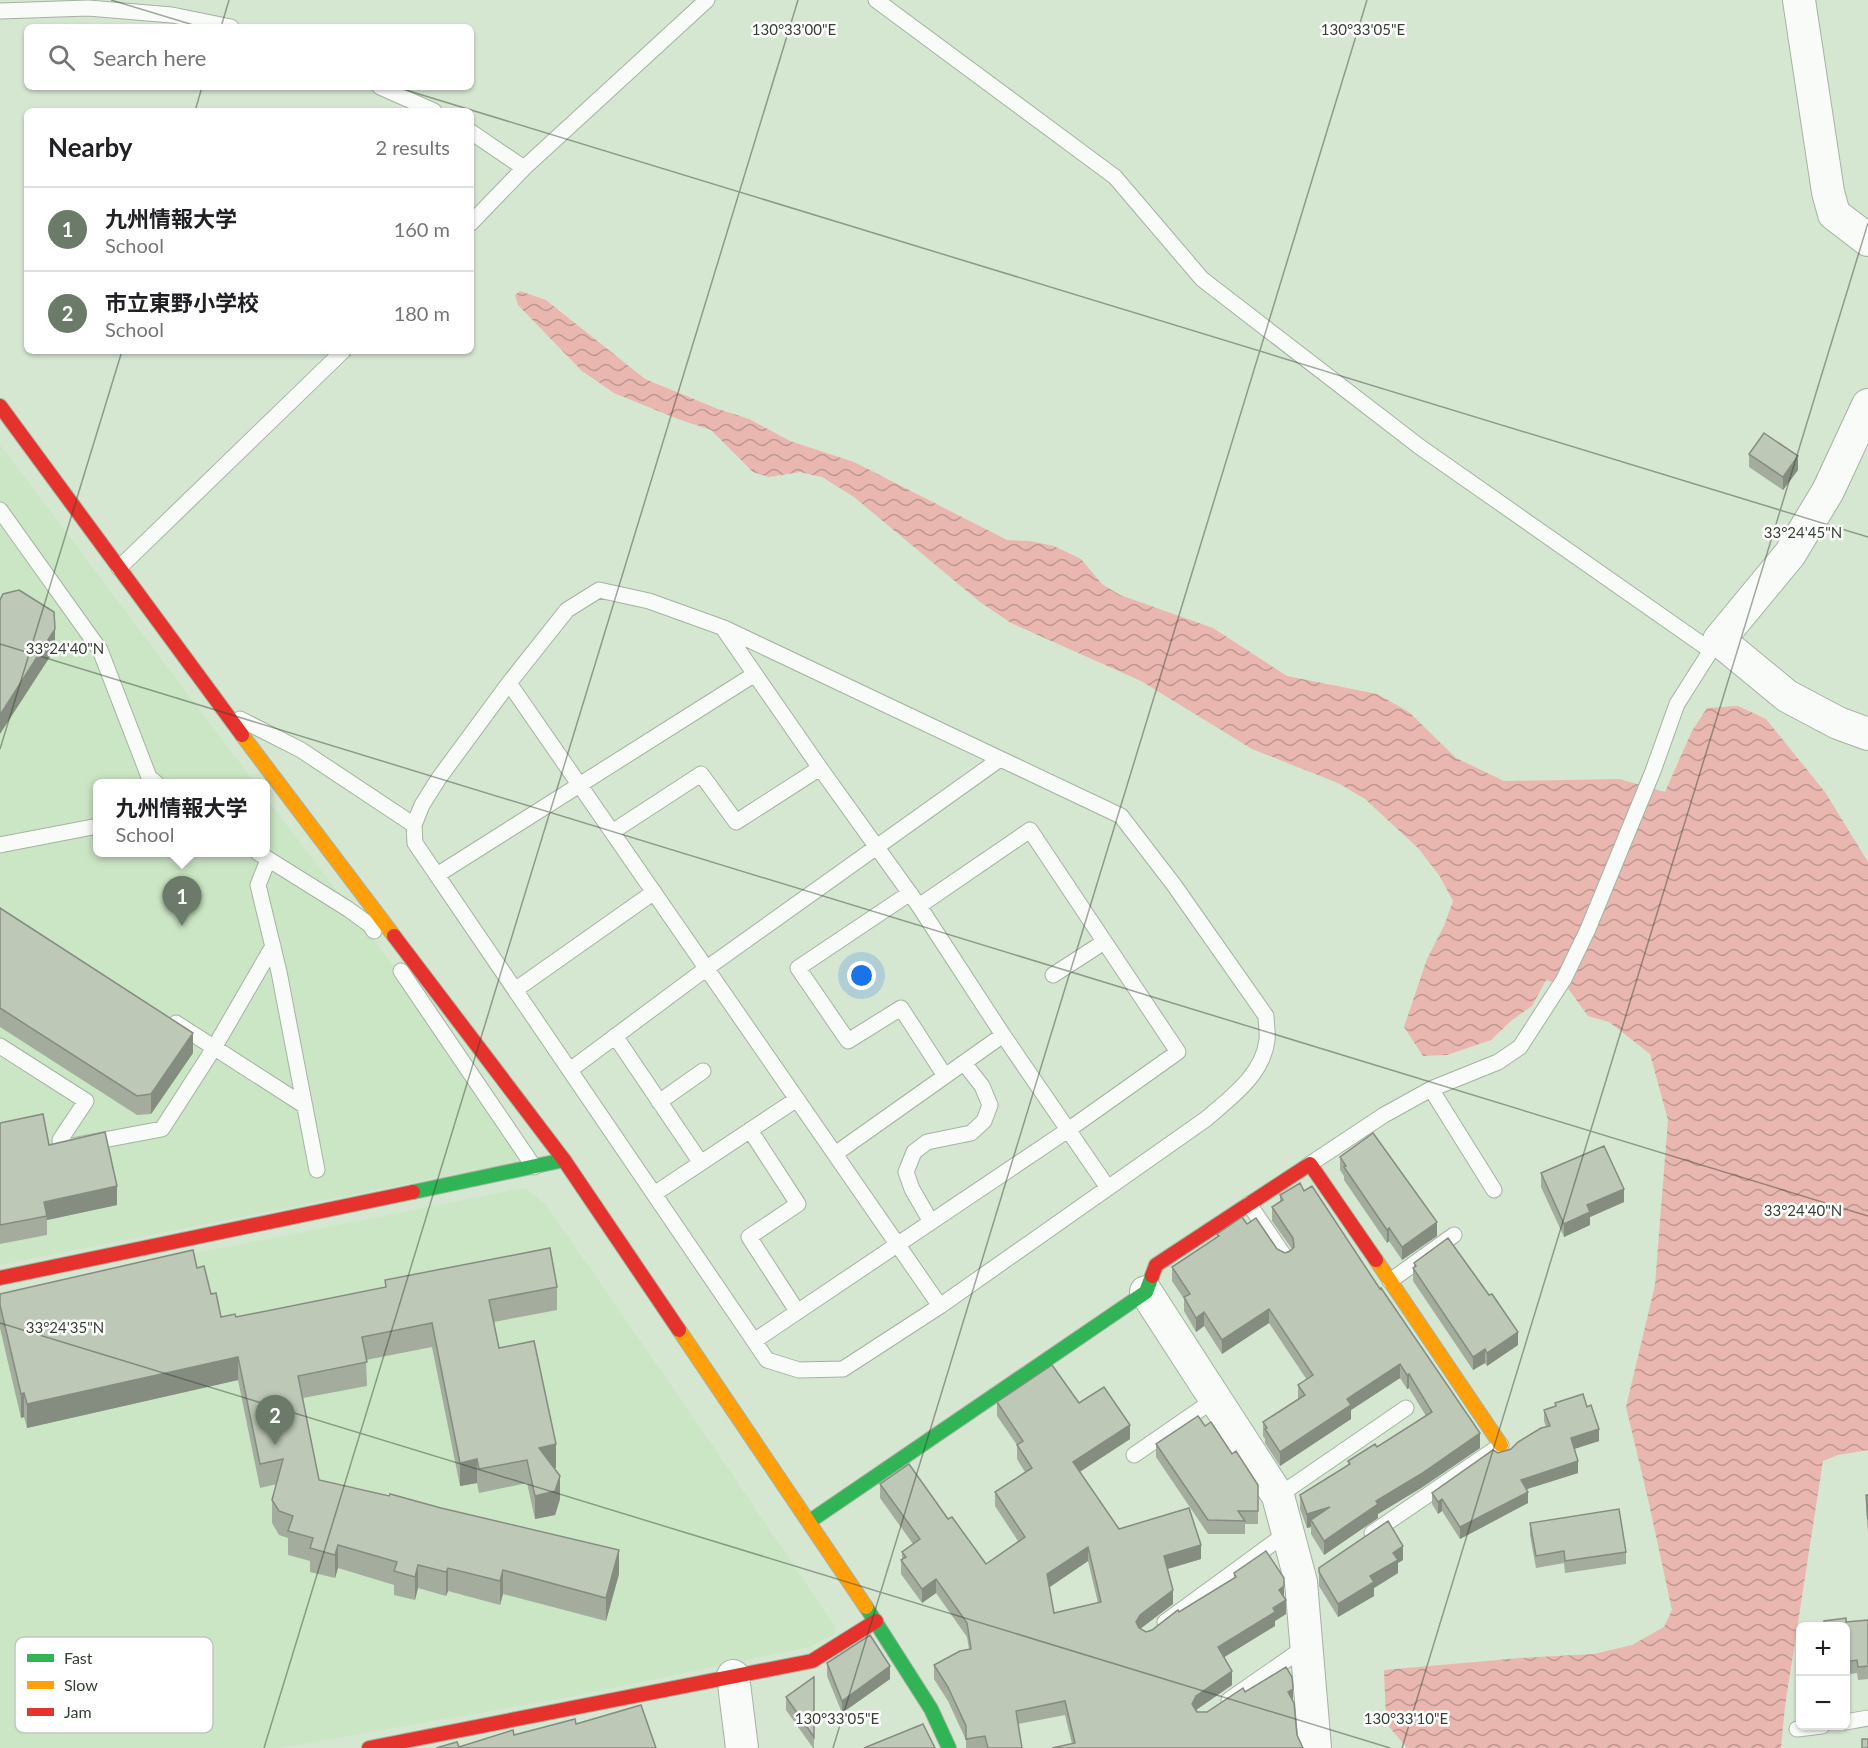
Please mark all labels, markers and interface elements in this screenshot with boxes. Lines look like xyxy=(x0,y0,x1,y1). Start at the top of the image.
text: 130°33'00"E xyxy=(752,20,836,38)
text: 130°33'05"E xyxy=(1321,20,1405,38)
search box xyxy=(24,24,474,90)
icon: search xyxy=(45,41,78,74)
text: Search here xyxy=(93,44,206,71)
text: Nearby xyxy=(48,131,133,163)
text: 2 results xyxy=(375,135,450,159)
text: 九州情報大学 xyxy=(105,205,237,232)
text: 1 xyxy=(62,217,73,241)
text: 160 m xyxy=(394,217,450,241)
text: School xyxy=(105,233,164,257)
text: 市立東野小学校 xyxy=(105,289,259,316)
text: 2 xyxy=(62,301,73,325)
text: 180 m xyxy=(394,301,450,325)
text: School xyxy=(105,317,164,341)
text: 33°24'45"N xyxy=(1764,523,1842,541)
text: 33°24'40"N xyxy=(26,639,104,657)
popup xyxy=(93,779,270,857)
text: 九州情報大学 xyxy=(115,794,248,821)
text: School xyxy=(115,822,174,846)
pin: 1 xyxy=(162,876,201,926)
your location xyxy=(847,961,876,990)
text: 33°24'40"N xyxy=(1764,1201,1842,1219)
text: 33°24'35"N xyxy=(26,1318,104,1336)
pin: 2 xyxy=(256,1396,294,1445)
map controls xyxy=(1796,1622,1850,1730)
button: + xyxy=(1796,1622,1850,1676)
legend xyxy=(15,1637,213,1733)
text: Fast xyxy=(64,1648,93,1667)
text: Slow xyxy=(64,1675,98,1694)
button: − xyxy=(1796,1676,1850,1730)
text: Jam xyxy=(64,1702,92,1721)
text: 130°33'05"E xyxy=(795,1709,879,1727)
text: 130°33'10"E xyxy=(1364,1709,1448,1727)

